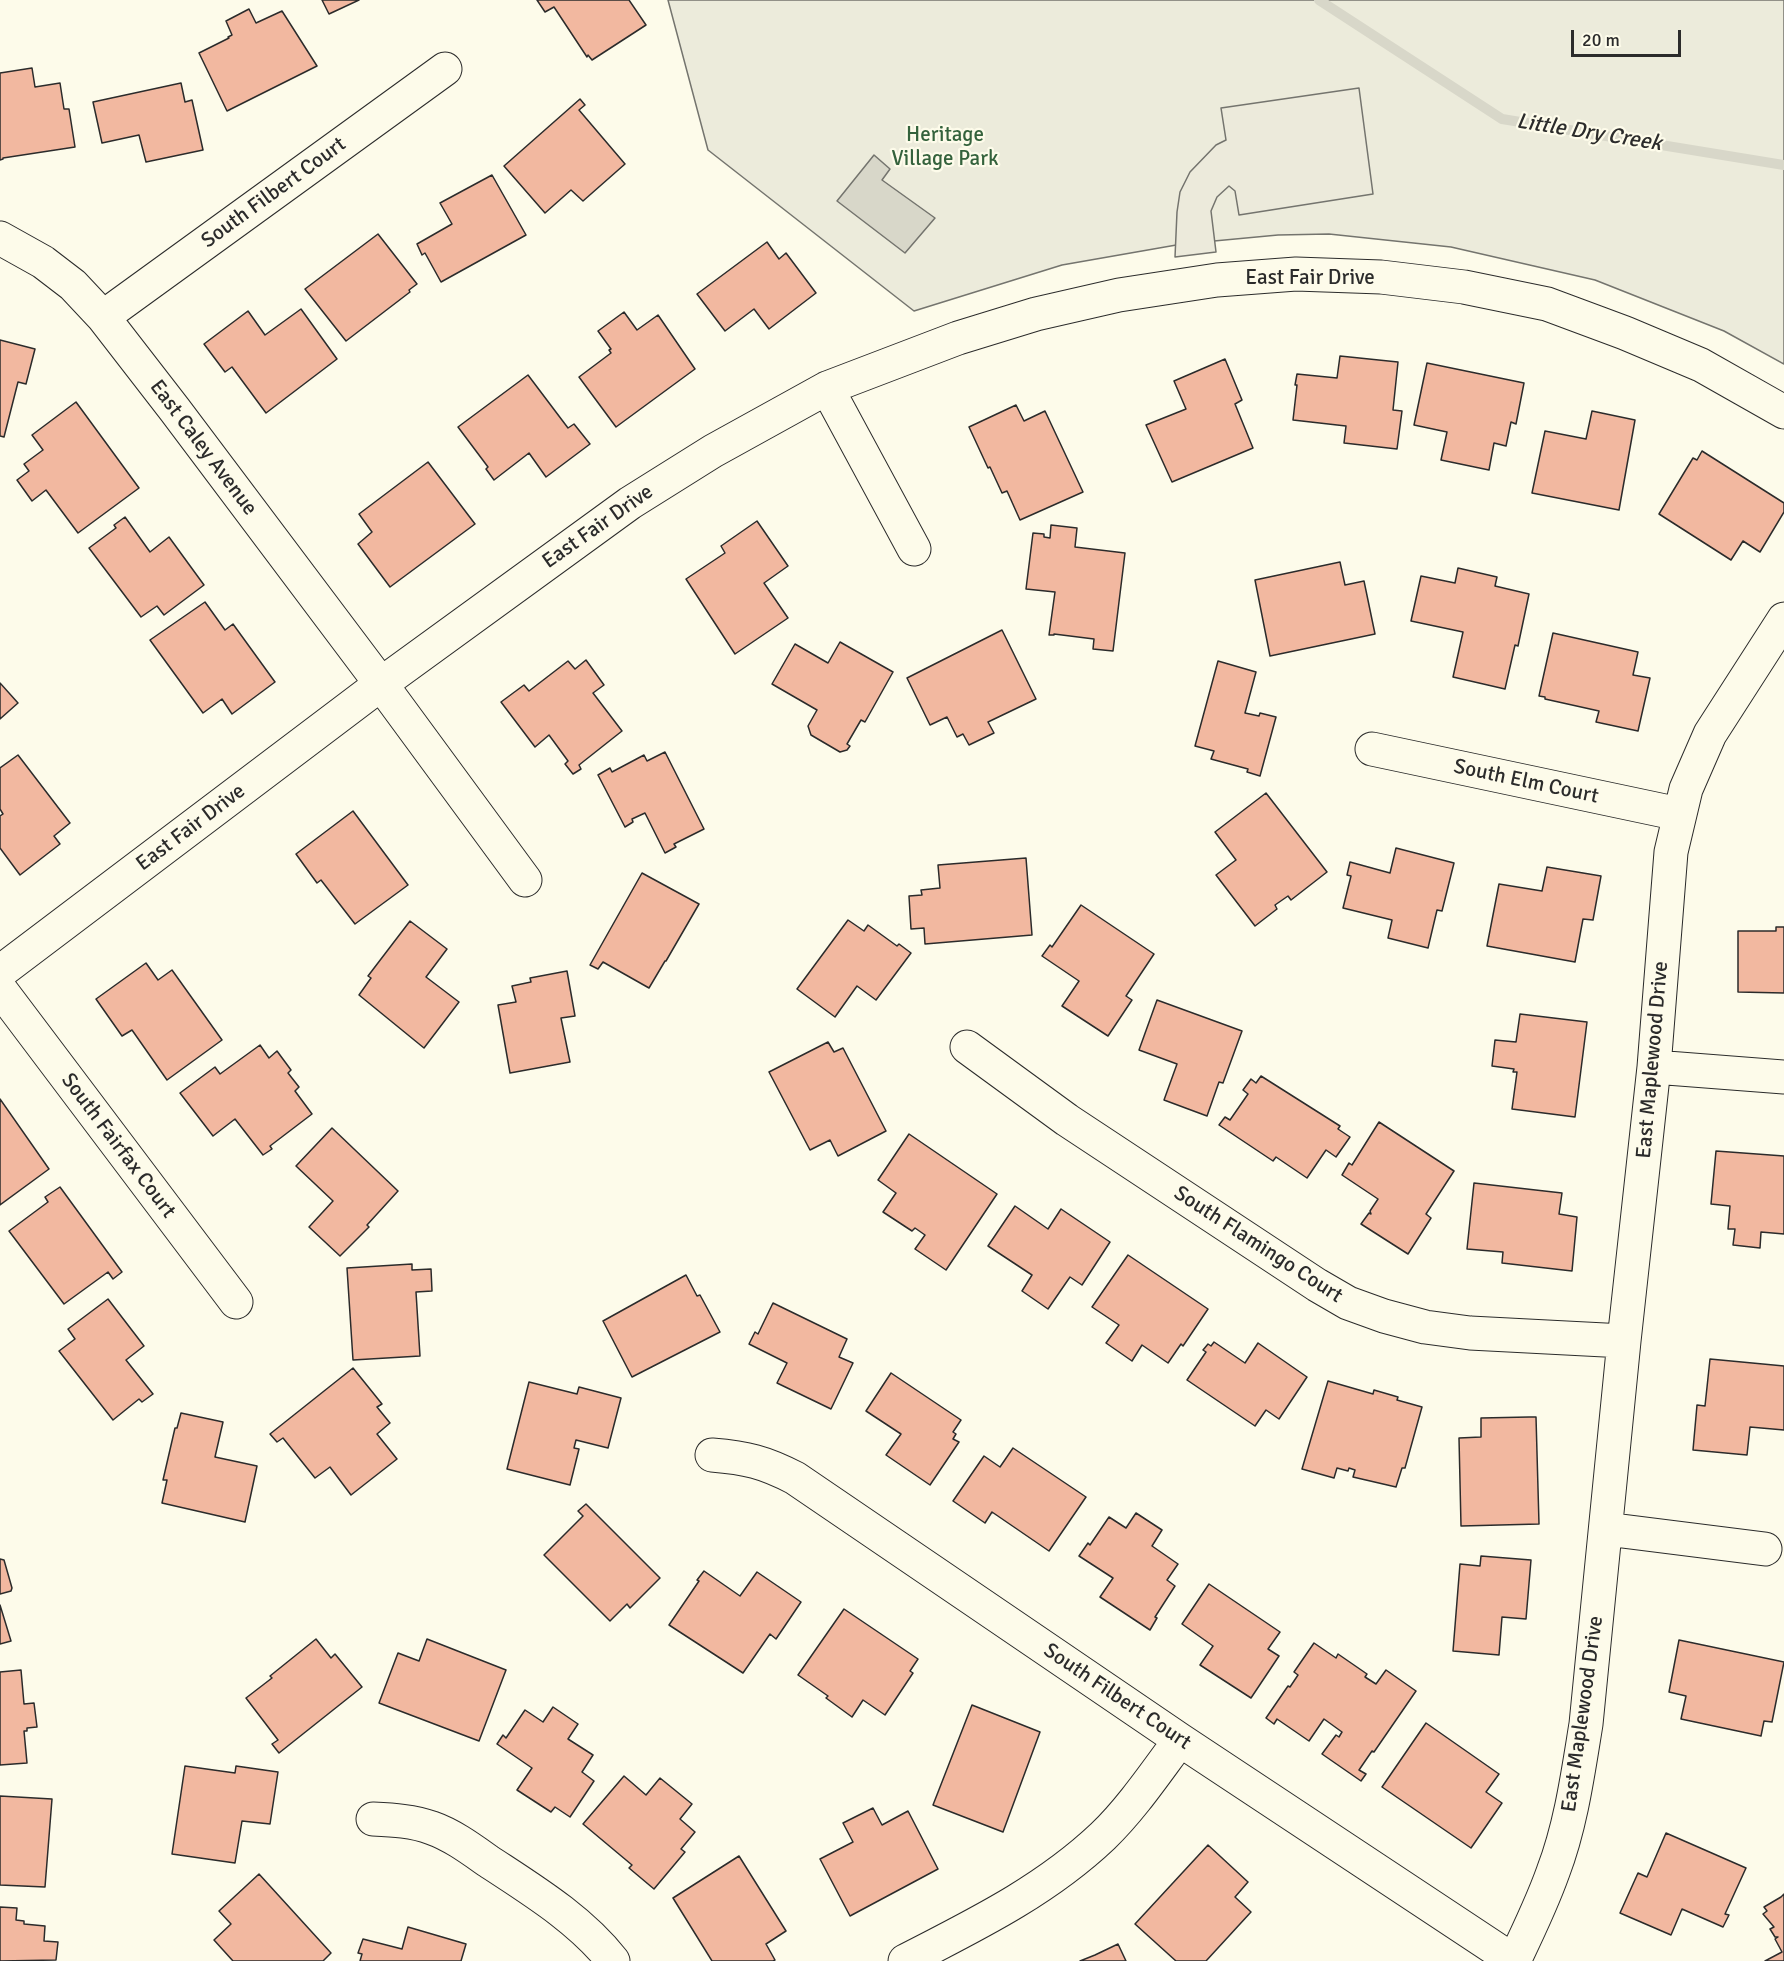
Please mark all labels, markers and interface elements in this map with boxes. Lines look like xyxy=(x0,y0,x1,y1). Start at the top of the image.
scale bar xyxy=(1574,18,1684,56)
text: 20 m xyxy=(1582,29,1620,51)
water label: Little Dry Creek xyxy=(1515,109,1663,157)
park label: Heritage Village Park xyxy=(891,122,999,172)
street label: South Filbert Court xyxy=(197,132,351,254)
street label: East Fair Drive xyxy=(1245,265,1375,291)
street label: East Caley Avenue xyxy=(144,375,262,521)
street label: East Fair Drive xyxy=(538,480,658,574)
street label: South Elm Court xyxy=(1451,754,1601,810)
street label: East Fair Drive xyxy=(132,779,250,877)
street label: East Maplewood Drive xyxy=(1632,960,1674,1160)
street label: South Fairfax Court xyxy=(55,1069,181,1223)
street label: South Flamingo Court xyxy=(1169,1181,1347,1309)
street label: East Maplewood Drive xyxy=(1557,1614,1609,1814)
street label: South Filbert Court xyxy=(1038,1638,1196,1756)

